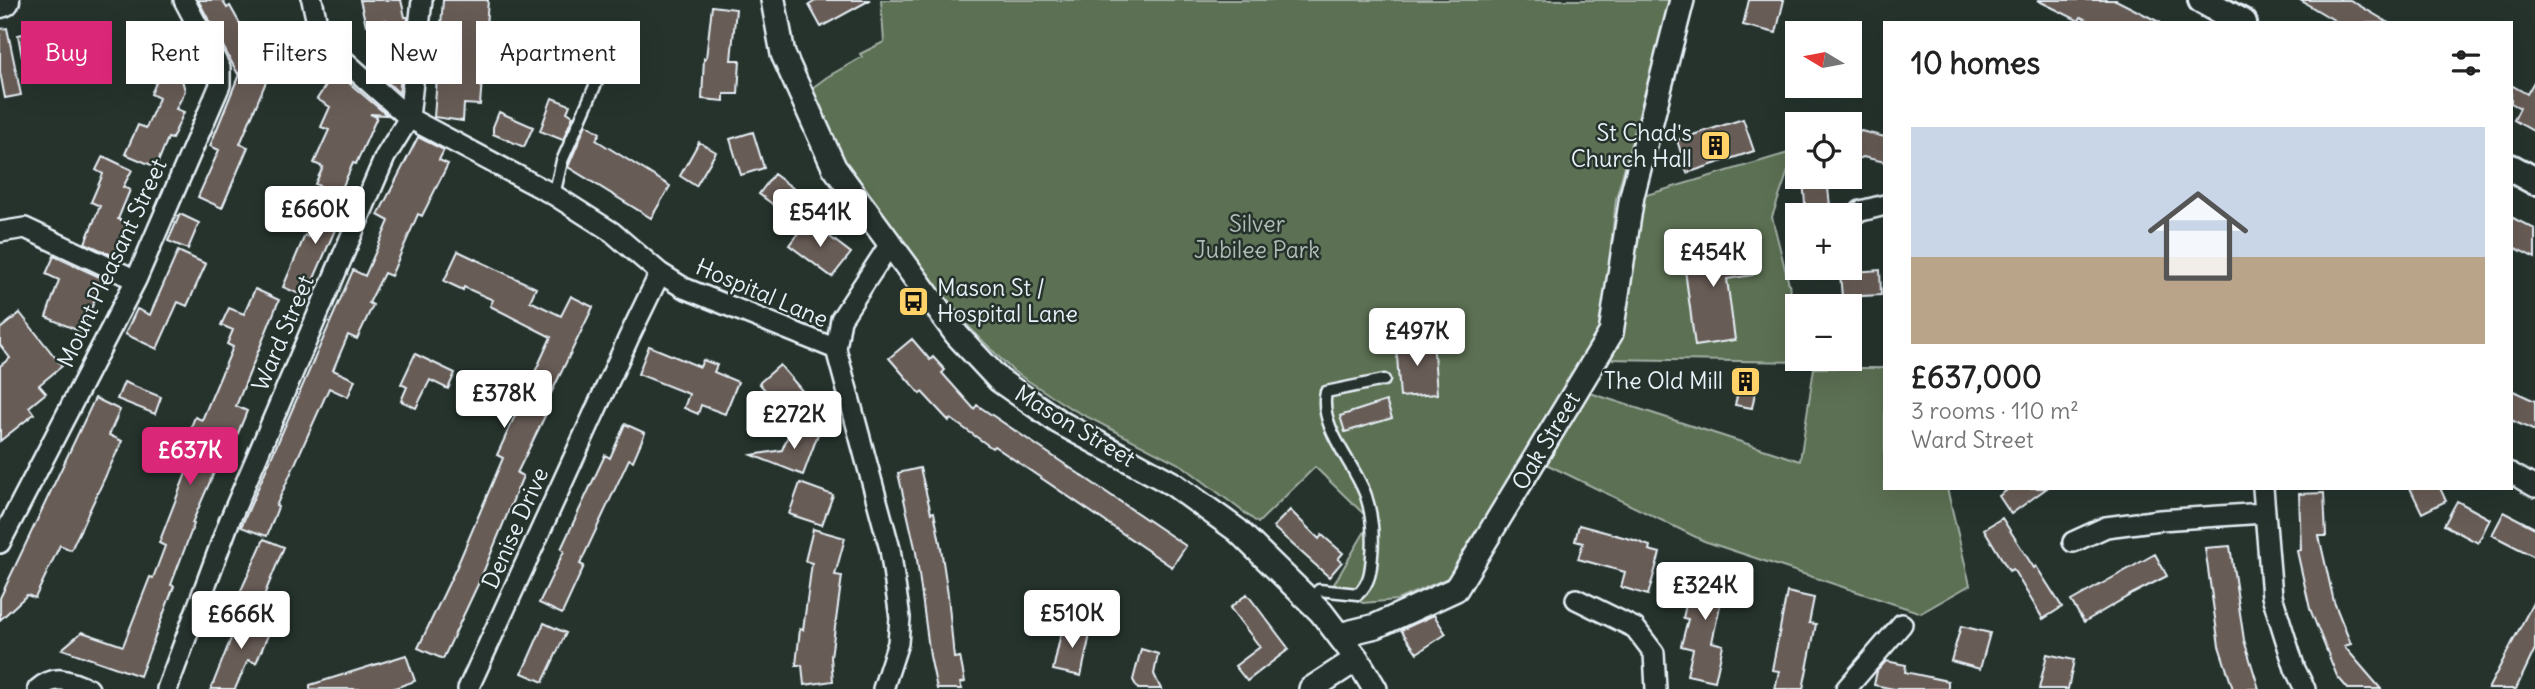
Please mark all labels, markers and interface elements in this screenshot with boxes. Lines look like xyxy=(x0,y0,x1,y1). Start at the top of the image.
chip: Buy xyxy=(21,21,112,84)
chip: Rent xyxy=(126,21,224,84)
chip: Filters xyxy=(238,21,352,84)
chip: New xyxy=(366,21,462,84)
chip: Apartment xyxy=(476,21,640,84)
north arrow xyxy=(1785,21,1862,98)
map controls xyxy=(1785,21,1862,371)
text: 10 homes xyxy=(1911,44,2040,82)
icon: filters xyxy=(2447,44,2485,82)
button: locate xyxy=(1785,112,1862,189)
place label: St Chad's Church Hall xyxy=(1571,118,1692,173)
building icon: St Chad's Church Hall xyxy=(1698,129,1732,163)
street label: Mount Pleasant Street xyxy=(50,154,173,372)
icon: home xyxy=(2135,173,2261,299)
pin: £660K xyxy=(266,187,364,246)
pin: £541K xyxy=(771,190,869,249)
text: £660K xyxy=(281,194,349,223)
text: £541K xyxy=(789,197,851,226)
button: + xyxy=(1785,203,1862,280)
park label: Silver Jubilee Park xyxy=(1194,209,1320,264)
pin: £454K xyxy=(1664,230,1762,289)
text: £454K xyxy=(1680,237,1746,266)
street label: Hospital Lane xyxy=(692,252,833,333)
street label: Ward Street xyxy=(245,270,320,395)
place label: Mason St / Hospital Lane xyxy=(937,273,1078,328)
bus stop icon: Mason St / Hospital Lane xyxy=(897,284,931,318)
button: − xyxy=(1785,294,1862,371)
pin: £497K xyxy=(1368,308,1466,368)
text: £497K xyxy=(1385,316,1449,345)
text: £637,000 xyxy=(1911,358,2042,396)
building icon: The Old Mill xyxy=(1729,364,1763,398)
place label: The Old Mill xyxy=(1604,366,1723,395)
pin: £378K xyxy=(455,370,553,430)
text: £378K xyxy=(472,378,536,407)
street label: Mason Street xyxy=(1010,378,1141,473)
street label: Oak Street xyxy=(1505,386,1586,495)
pin: £272K xyxy=(745,392,843,451)
text: 3 rooms · 110 m² xyxy=(1911,396,2079,425)
text: £272K xyxy=(762,399,826,428)
text: Ward Street xyxy=(1911,425,2034,454)
pin: £637K xyxy=(141,428,239,487)
text: £637K xyxy=(158,435,222,464)
street label: Denise Drive xyxy=(475,463,554,593)
pin: £324K xyxy=(1656,562,1754,622)
text: £324K xyxy=(1672,570,1738,599)
pin: £510K xyxy=(1023,590,1121,650)
pin: £666K xyxy=(192,592,290,651)
text: £510K xyxy=(1040,598,1104,627)
text: £666K xyxy=(208,599,274,628)

